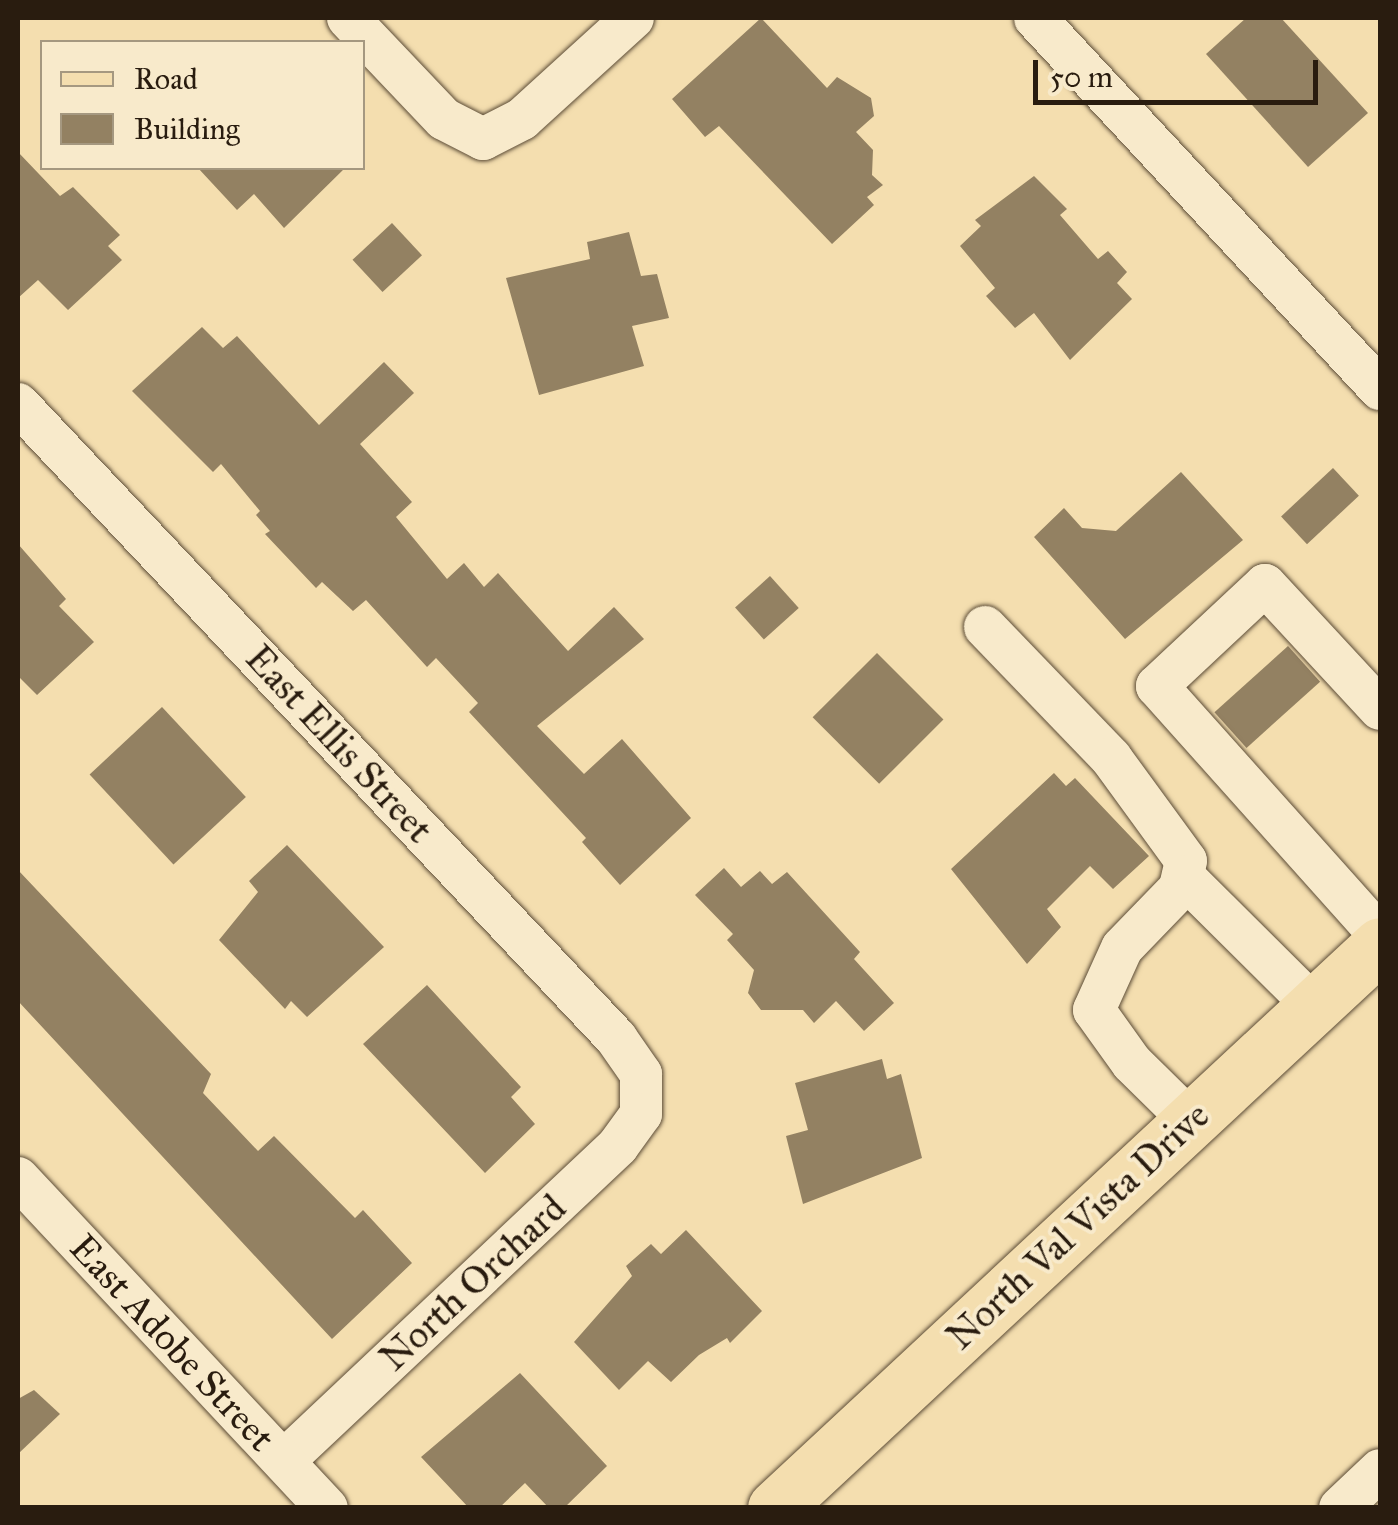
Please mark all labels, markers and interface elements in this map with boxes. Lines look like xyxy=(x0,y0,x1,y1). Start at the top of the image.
legend xyxy=(40,40,365,170)
scale bar xyxy=(1038,40,1323,102)
text: 50 m xyxy=(1050,59,1113,95)
text: Road xyxy=(134,61,198,97)
text: Building xyxy=(134,111,240,147)
street label: East Ellis Street xyxy=(236,636,442,852)
street label: North Val Vista Drive xyxy=(937,1093,1219,1359)
street label: North Orchard xyxy=(371,1185,575,1381)
street label: East Adobe Street xyxy=(60,1225,284,1461)

